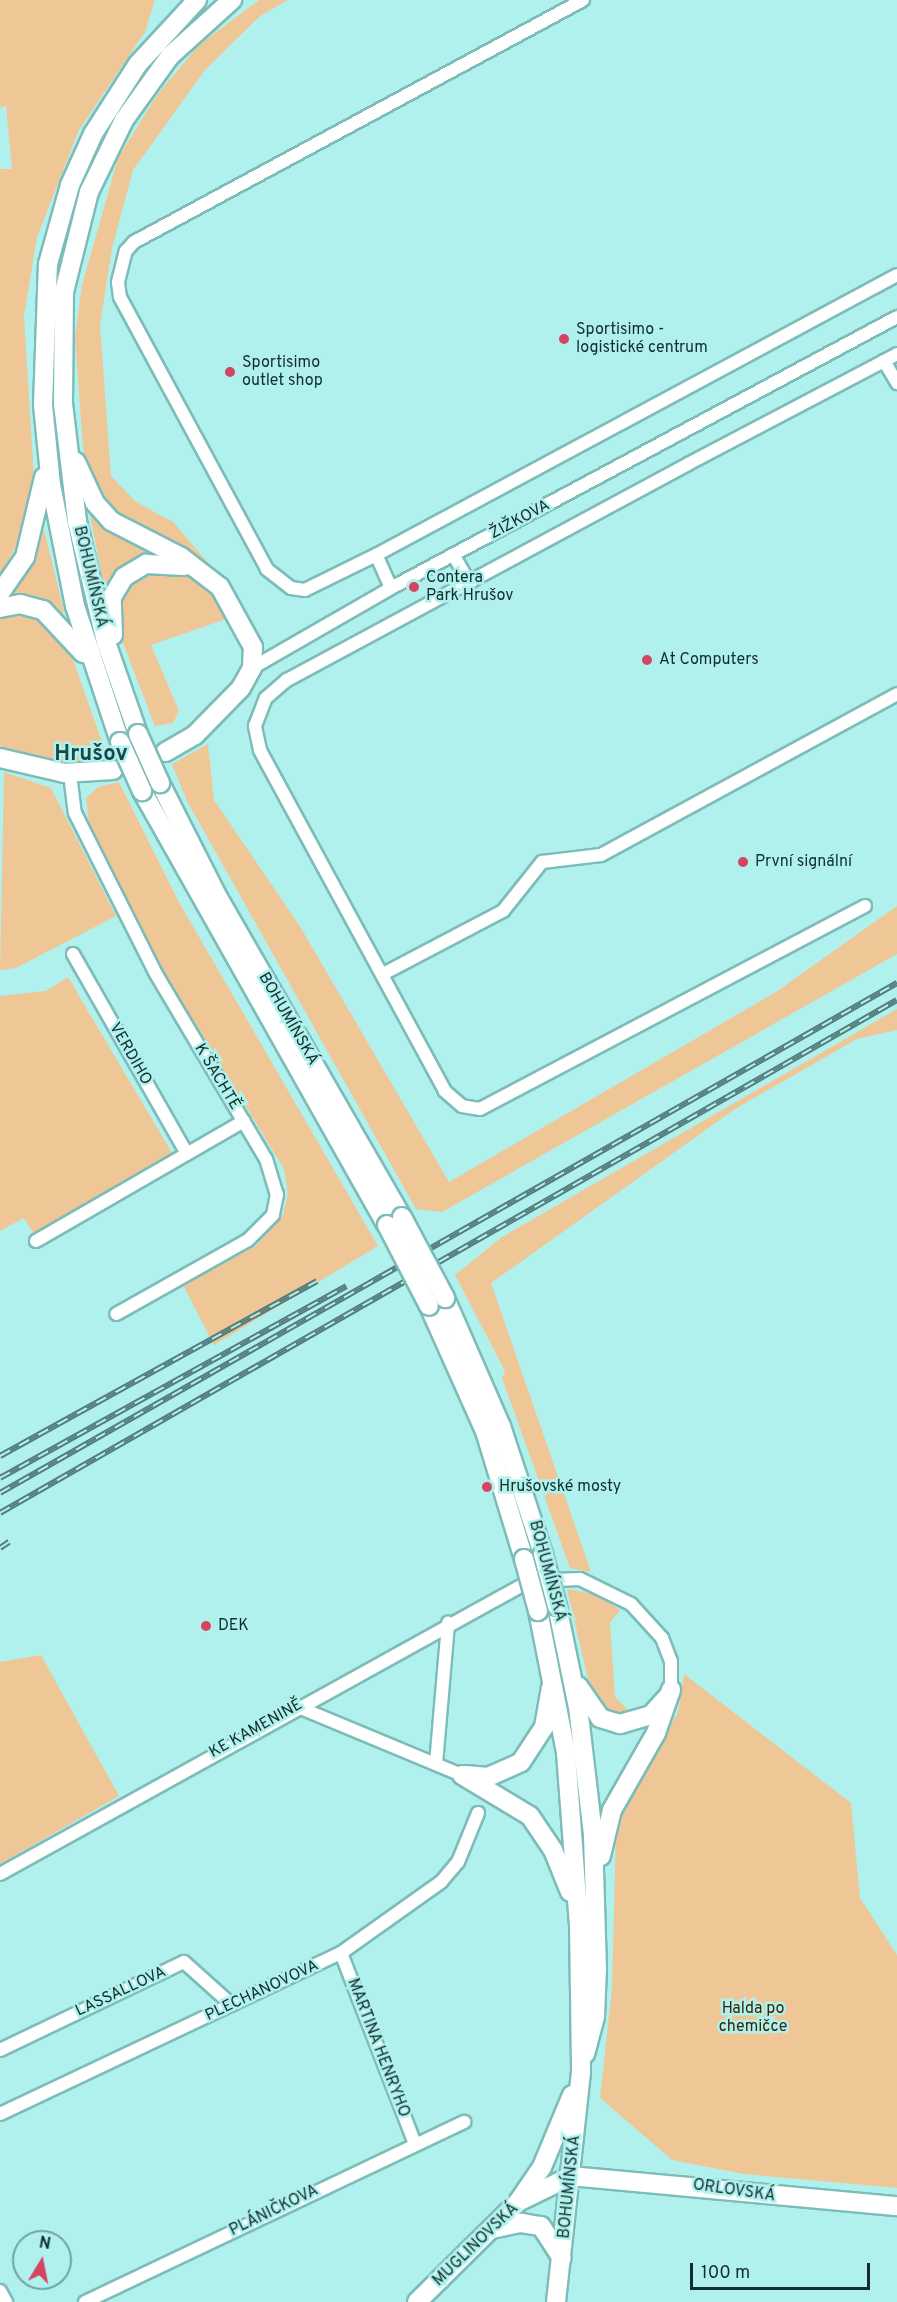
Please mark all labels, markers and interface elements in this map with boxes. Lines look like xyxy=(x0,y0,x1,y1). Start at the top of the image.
place label: Sportisimo - logistické centrum xyxy=(576,320,708,358)
marker: Sportisimo - logistické centrum xyxy=(557,332,571,346)
place label: Sportisimo outlet shop xyxy=(242,353,323,391)
marker: Sportisimo outlet shop xyxy=(223,365,237,379)
street label: ŽIŽKOVA xyxy=(487,496,553,544)
street label: BOHUMÍNSKÁ xyxy=(69,524,111,630)
place label: Contera Park Hrušov xyxy=(426,568,513,606)
marker: Contera Park Hrušov xyxy=(407,580,421,594)
place label: At Computers xyxy=(659,650,759,670)
marker: At Computers xyxy=(640,653,654,667)
district label: Hrušov xyxy=(54,742,128,768)
place label: První signální xyxy=(755,852,852,872)
marker: První signální xyxy=(736,855,750,869)
street label: BOHUMÍNSKÁ xyxy=(254,969,322,1069)
street label: VERDIHO xyxy=(105,1020,155,1088)
street label: K ŠACHTĚ xyxy=(190,1040,244,1114)
place label: Hrušovské mosty xyxy=(499,1477,621,1497)
marker: Hrušovské mosty xyxy=(480,1480,494,1494)
street label: BOHUMÍNSKÁ xyxy=(524,1518,570,1624)
place label: DEK xyxy=(218,1616,249,1636)
marker: DEK xyxy=(199,1619,213,1633)
street label: KE KAMENINĚ xyxy=(206,1695,306,1763)
street label: PLECHANOVOVA xyxy=(202,1956,322,2026)
street label: LASSALLOVA xyxy=(73,1963,169,2021)
street label: MARTINA HENRYHO xyxy=(343,1976,413,2120)
park label: Halda po chemičce xyxy=(719,1999,787,2037)
street label: BOHUMÍNSKÁ xyxy=(555,2134,585,2240)
street label: ORLOVSKÁ xyxy=(692,2176,776,2206)
street label: PLÁNIČKOVA xyxy=(226,2181,322,2241)
street label: MUGLINOVSKÁ xyxy=(429,2199,523,2291)
north arrow xyxy=(12,2230,72,2290)
text: N xyxy=(37,2233,52,2255)
scale bar xyxy=(693,2251,873,2289)
text: 100 m xyxy=(701,2262,750,2285)

